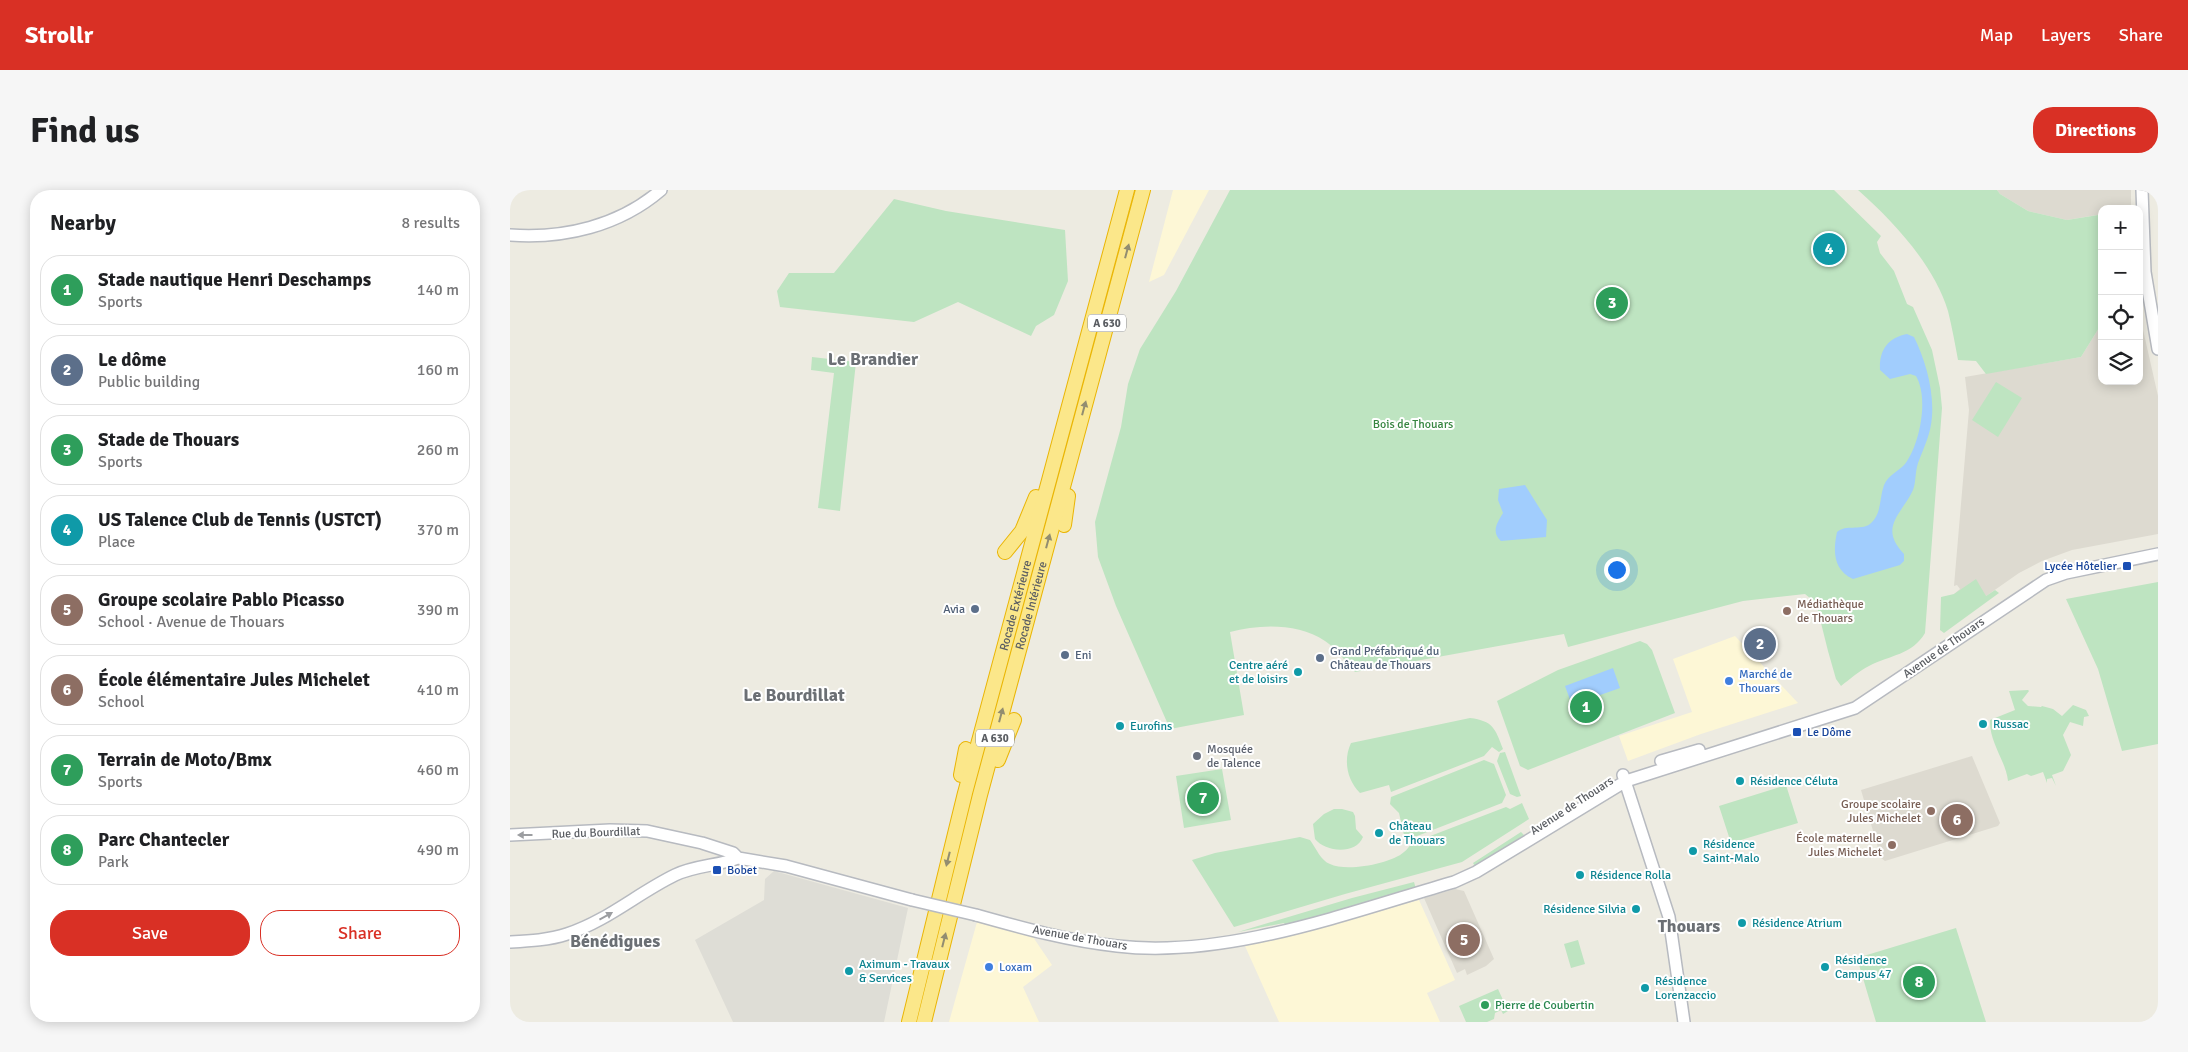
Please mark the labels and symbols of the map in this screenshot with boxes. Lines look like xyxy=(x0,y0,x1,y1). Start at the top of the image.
pin: 4 xyxy=(1813,230,1845,268)
one-way arrow xyxy=(1123,244,1131,259)
pin: 3 xyxy=(1596,284,1628,322)
road number: A 630 xyxy=(1088,315,1126,332)
district label: Le Brandier xyxy=(828,348,919,370)
one-way arrow xyxy=(1080,400,1088,415)
park label: Bois de Thouars xyxy=(1373,417,1453,432)
one-way arrow xyxy=(1044,534,1052,549)
your location xyxy=(1604,557,1630,583)
street label: Rocade Extérieure xyxy=(996,558,1035,652)
place label: Lycée Hôtelier xyxy=(2044,559,2118,574)
street label: Rocade Intérieure xyxy=(1012,560,1050,651)
marker: Lycée Hôtelier xyxy=(2121,560,2133,572)
place label: Médiathèque de Thouars xyxy=(1797,597,1864,626)
place label: Avia xyxy=(943,602,965,617)
marker: Avia xyxy=(969,603,981,615)
marker: Médiathèque de Thouars xyxy=(1781,605,1793,617)
street label: Avenue de Thouars xyxy=(1900,614,1988,682)
pin: 2 xyxy=(1744,625,1776,663)
place label: Grand Préfabriqué du Château de Thouars xyxy=(1330,644,1439,673)
place label: Eni xyxy=(1075,648,1092,663)
marker: Eni xyxy=(1059,649,1071,661)
marker: Grand Préfabriqué du Château de Thouars xyxy=(1314,652,1326,664)
place label: Centre aéré et de loisirs xyxy=(1229,658,1288,687)
marker: Centre aéré et de loisirs xyxy=(1292,666,1304,678)
place label: Marché de Thouars xyxy=(1739,667,1792,696)
marker: Marché de Thouars xyxy=(1723,675,1735,687)
district label: Le Bourdillat xyxy=(743,684,845,706)
pin: 1 xyxy=(1570,688,1602,726)
one-way arrow xyxy=(997,708,1005,723)
place label: Russac xyxy=(1993,717,2029,732)
marker: Russac xyxy=(1977,718,1989,730)
place label: Eurofins xyxy=(1130,719,1172,734)
marker: Eurofins xyxy=(1114,720,1126,732)
place label: Le Dôme xyxy=(1807,725,1851,740)
marker: Le Dôme xyxy=(1791,726,1803,738)
road number: A 630 xyxy=(976,730,1014,746)
place label: Mosquée de Talence xyxy=(1207,742,1261,771)
marker: Mosquée de Talence xyxy=(1191,750,1203,762)
street label: Avenue de Thouars xyxy=(1528,774,1616,838)
place label: Résidence Céluta xyxy=(1750,774,1838,789)
marker: Résidence Céluta xyxy=(1734,775,1746,787)
pin: 7 xyxy=(1187,779,1219,817)
place label: Groupe scolaire Jules Michelet xyxy=(1841,797,1921,826)
pin: 6 xyxy=(1941,801,1973,839)
marker: Groupe scolaire Jules Michelet xyxy=(1925,805,1937,817)
place label: Château de Thouars xyxy=(1389,819,1445,848)
street label: Rue du Bourdillat xyxy=(551,824,641,842)
marker: Château de Thouars xyxy=(1373,827,1385,839)
one-way arrow xyxy=(517,831,533,839)
place label: École maternelle Jules Michelet xyxy=(1796,831,1882,860)
place label: Résidence Saint-Malo xyxy=(1703,837,1759,866)
marker: École maternelle Jules Michelet xyxy=(1886,839,1898,851)
marker: Résidence Saint-Malo xyxy=(1687,845,1699,857)
one-way arrow xyxy=(944,852,952,867)
place label: Bobet xyxy=(727,863,757,878)
marker: Bobet xyxy=(711,864,723,876)
place label: Résidence Rolla xyxy=(1590,868,1671,883)
marker: Résidence Rolla xyxy=(1574,869,1586,881)
place label: Résidence Silvia xyxy=(1543,902,1626,917)
marker: Résidence Silvia xyxy=(1630,903,1642,915)
one-way arrow xyxy=(599,912,614,920)
district label: Thouars xyxy=(1658,915,1720,937)
place label: Résidence Atrium xyxy=(1752,916,1842,931)
marker: Résidence Atrium xyxy=(1736,917,1748,929)
pin: 5 xyxy=(1448,921,1480,959)
street label: Avenue de Thouars xyxy=(1031,922,1129,954)
district label: Bénédigues xyxy=(570,930,660,952)
one-way arrow xyxy=(940,933,948,948)
place label: Résidence Campus 47 xyxy=(1835,953,1892,982)
place label: Aximum - Travaux & Services xyxy=(859,957,950,986)
place label: Loxam xyxy=(999,960,1032,975)
marker: Loxam xyxy=(983,961,995,973)
marker: Résidence Campus 47 xyxy=(1819,961,1831,973)
pin: 8 xyxy=(1903,963,1935,1001)
marker: Aximum - Travaux & Services xyxy=(843,965,855,977)
place label: Résidence Lorenzaccio xyxy=(1655,974,1716,1003)
marker: Résidence Lorenzaccio xyxy=(1639,982,1651,994)
place label: Pierre de Coubertin xyxy=(1495,998,1594,1013)
marker: Pierre de Coubertin xyxy=(1479,999,1491,1011)

